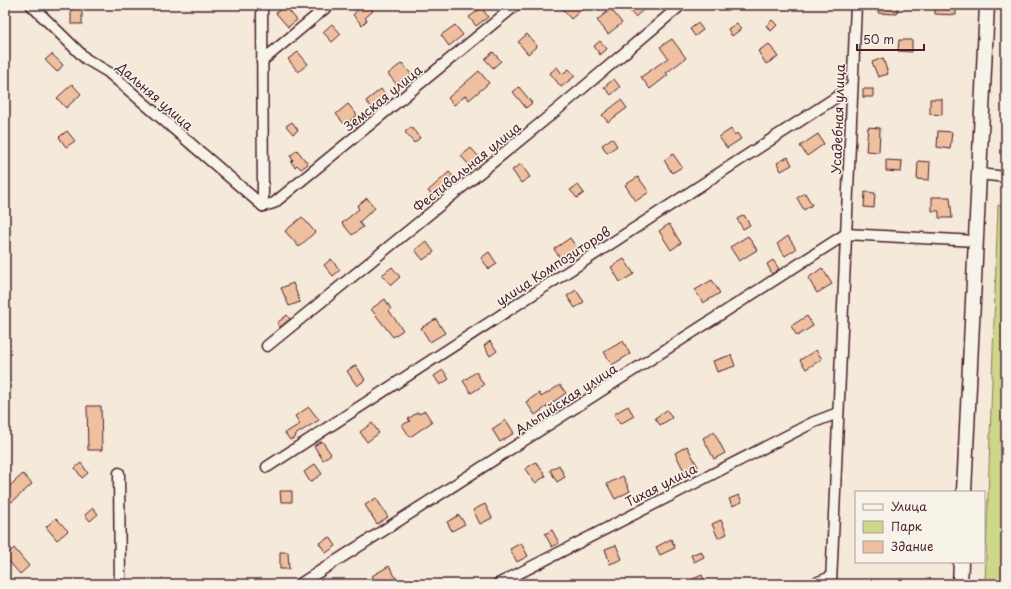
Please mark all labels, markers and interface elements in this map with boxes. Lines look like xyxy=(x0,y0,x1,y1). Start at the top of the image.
scale bar xyxy=(857,26,924,52)
text: 50 m xyxy=(863,30,894,48)
street label: Дальняя улица xyxy=(112,56,198,135)
street label: Земская улица xyxy=(339,59,427,135)
street label: Усадебная улица xyxy=(826,63,849,174)
street label: Фестивальная улица xyxy=(409,117,525,216)
street label: улица Композиторов xyxy=(492,221,614,310)
street label: Альпийская улица xyxy=(511,358,621,439)
street label: Тихая улица xyxy=(622,458,701,511)
legend xyxy=(855,491,985,563)
text: Улица xyxy=(891,497,927,515)
text: Парк xyxy=(891,517,923,535)
text: Здание xyxy=(891,537,933,555)

